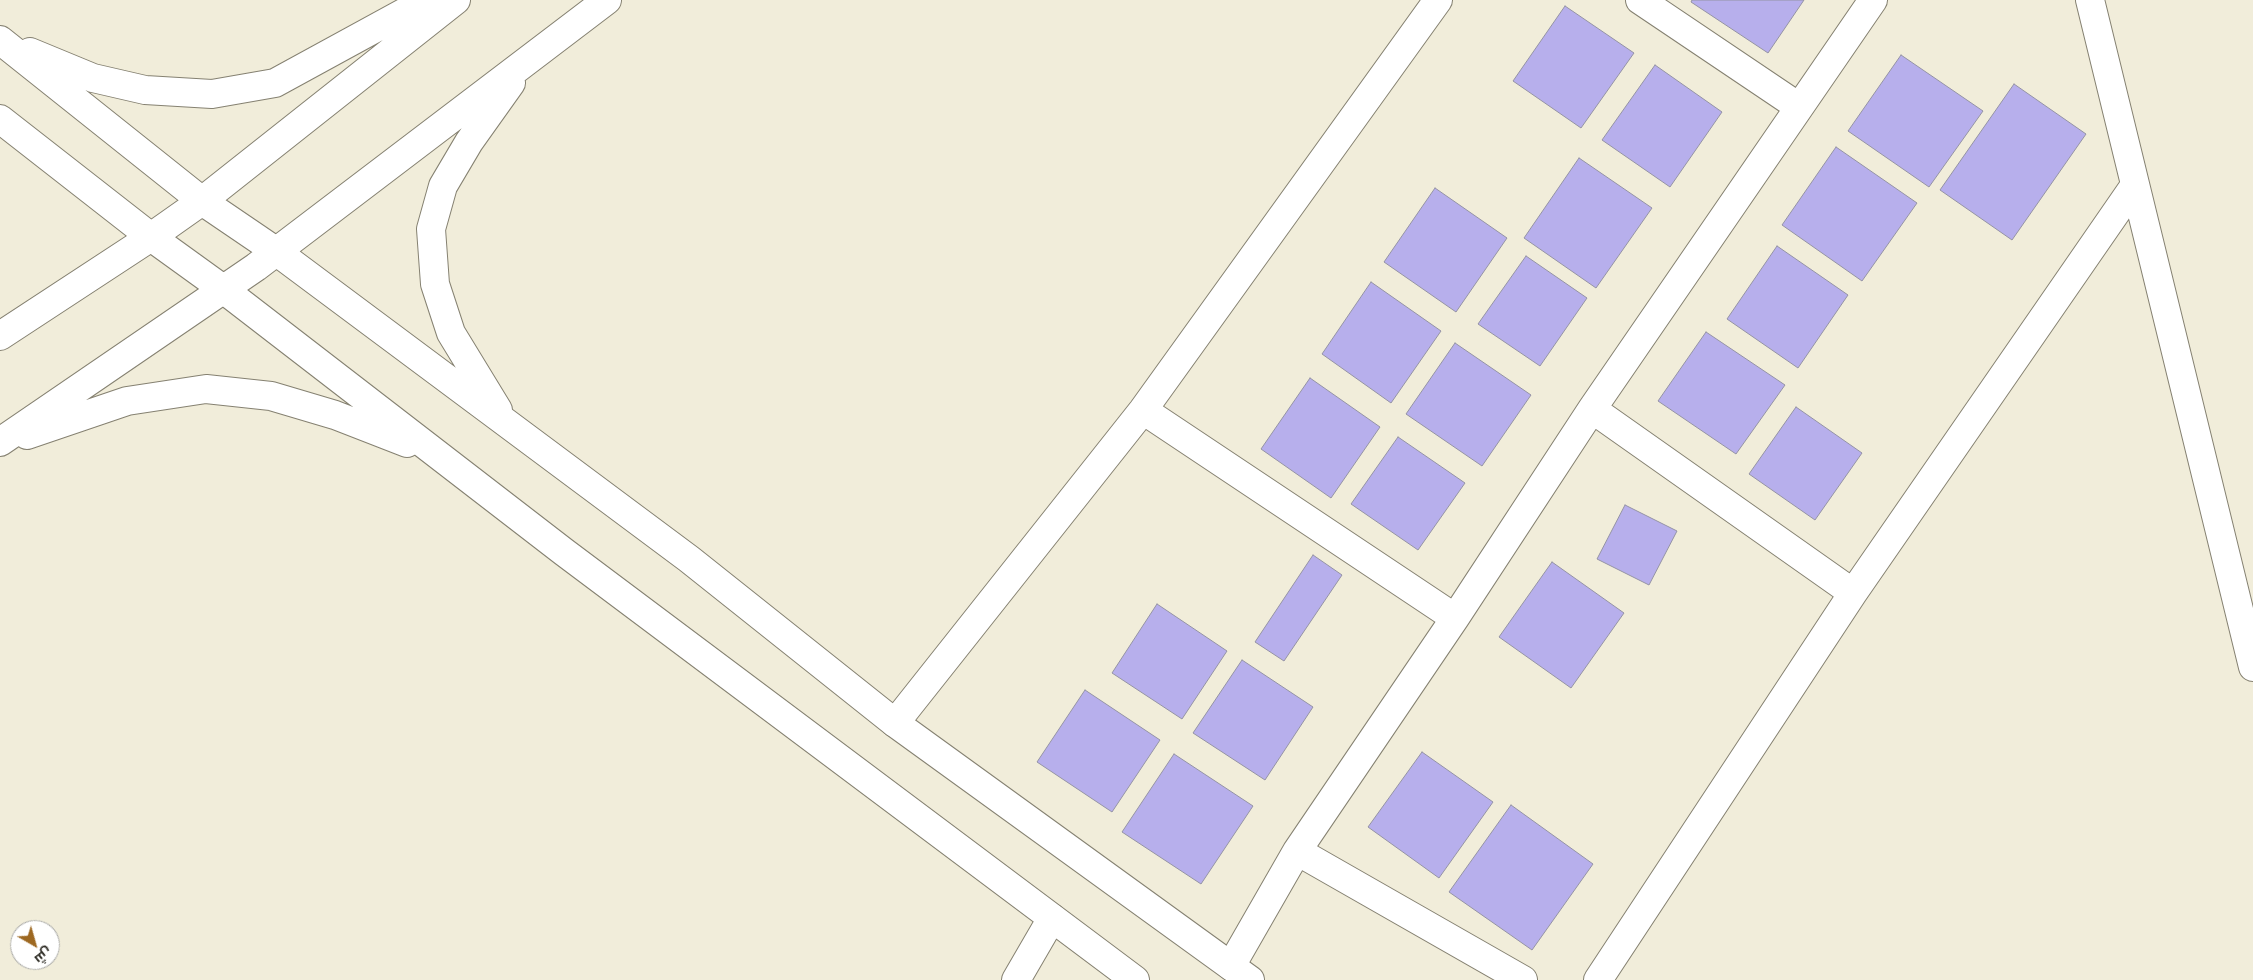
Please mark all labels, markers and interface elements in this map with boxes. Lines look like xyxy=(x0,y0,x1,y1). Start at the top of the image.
north arrow xyxy=(10,920,60,970)
text: ش xyxy=(31,943,56,969)

